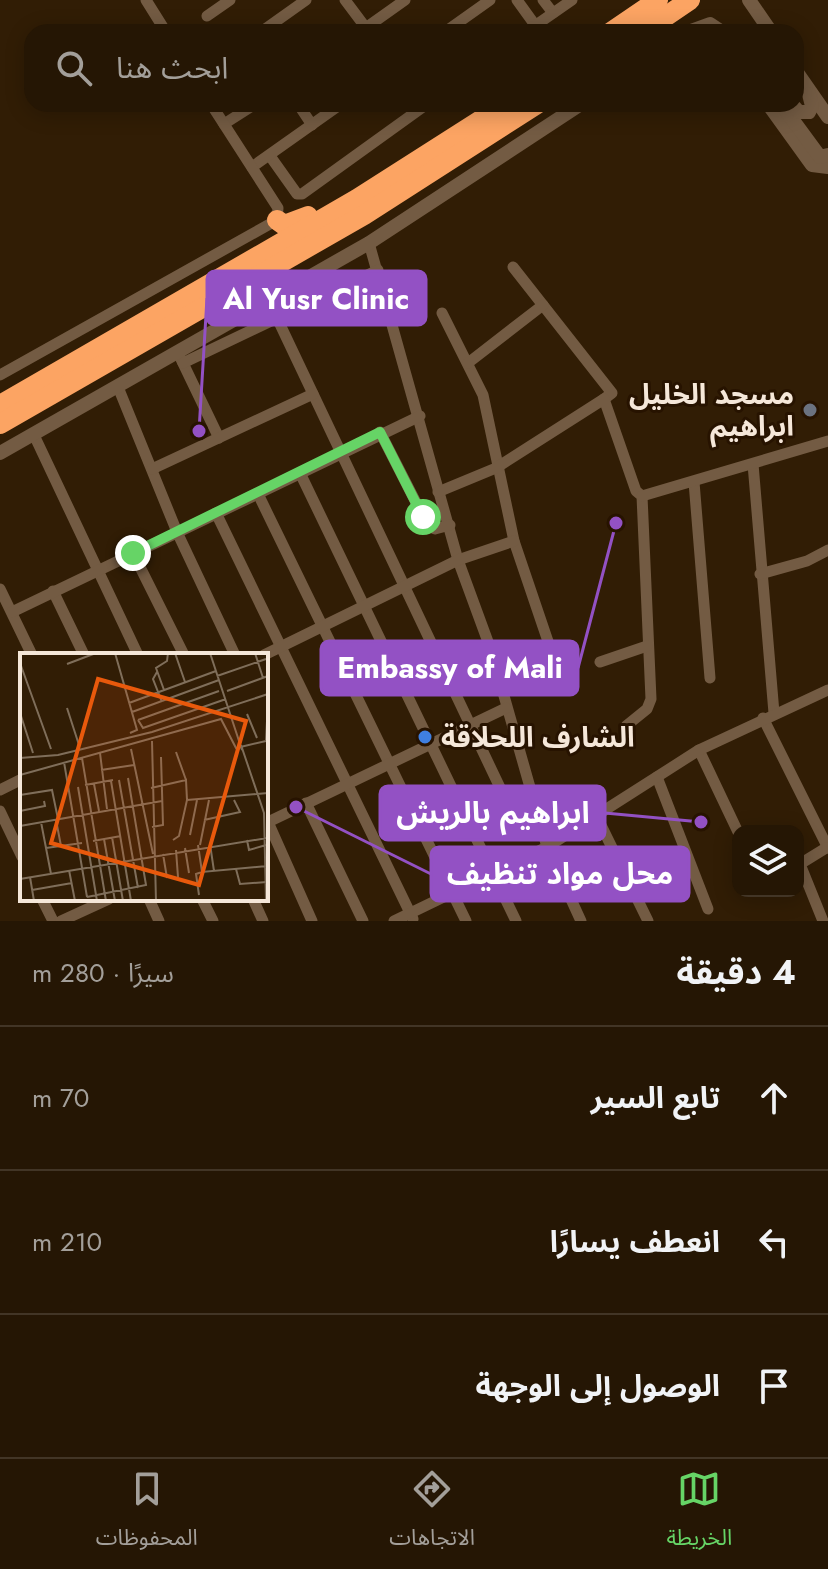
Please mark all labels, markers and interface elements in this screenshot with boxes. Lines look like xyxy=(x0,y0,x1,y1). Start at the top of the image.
search box xyxy=(24,24,804,112)
icon: search xyxy=(52,46,96,90)
text: ابحث هنا xyxy=(116,46,228,89)
callout: Al Yusr Clinic xyxy=(207,271,426,325)
text: Al Yusr Clinic xyxy=(222,277,409,320)
place label: مسجد الخليل ابراهيم xyxy=(629,374,794,448)
marker: مسجد الخليل ابراهيم xyxy=(801,401,819,419)
route start xyxy=(405,499,441,535)
route end xyxy=(115,535,151,571)
callout: Embassy of Mali xyxy=(321,641,578,695)
text: Embassy of Mali xyxy=(337,646,563,689)
inset map xyxy=(20,653,268,901)
place label: الشارف اللحلاقة xyxy=(441,717,635,758)
marker: الشارف اللحلاقة xyxy=(416,728,434,746)
callout: ابراهيم بالريش xyxy=(380,786,605,840)
text: ابراهيم بالريش xyxy=(396,791,590,836)
map controls xyxy=(732,825,804,897)
button: layers xyxy=(732,825,804,897)
callout: محل مواد تنظيف xyxy=(431,847,689,901)
text: محل مواد تنظيف xyxy=(447,852,673,895)
text: 4 دقيقة xyxy=(677,948,796,997)
text: سيرًا · 280 m xyxy=(32,954,174,992)
text: تابع السير xyxy=(591,1076,720,1119)
icon: ahead xyxy=(752,1076,796,1120)
text: 70 m xyxy=(32,1079,89,1117)
text: انعطف يسارًا xyxy=(550,1220,720,1263)
icon: left xyxy=(752,1220,796,1264)
text: 210 m xyxy=(32,1223,102,1261)
text: الوصول إلى الوجهة xyxy=(475,1364,720,1407)
icon: arrive xyxy=(752,1364,796,1408)
tab: المحفوظات xyxy=(96,1467,198,1561)
tab: الاتجاهات xyxy=(389,1467,475,1561)
tab: الخريطة xyxy=(666,1467,732,1561)

